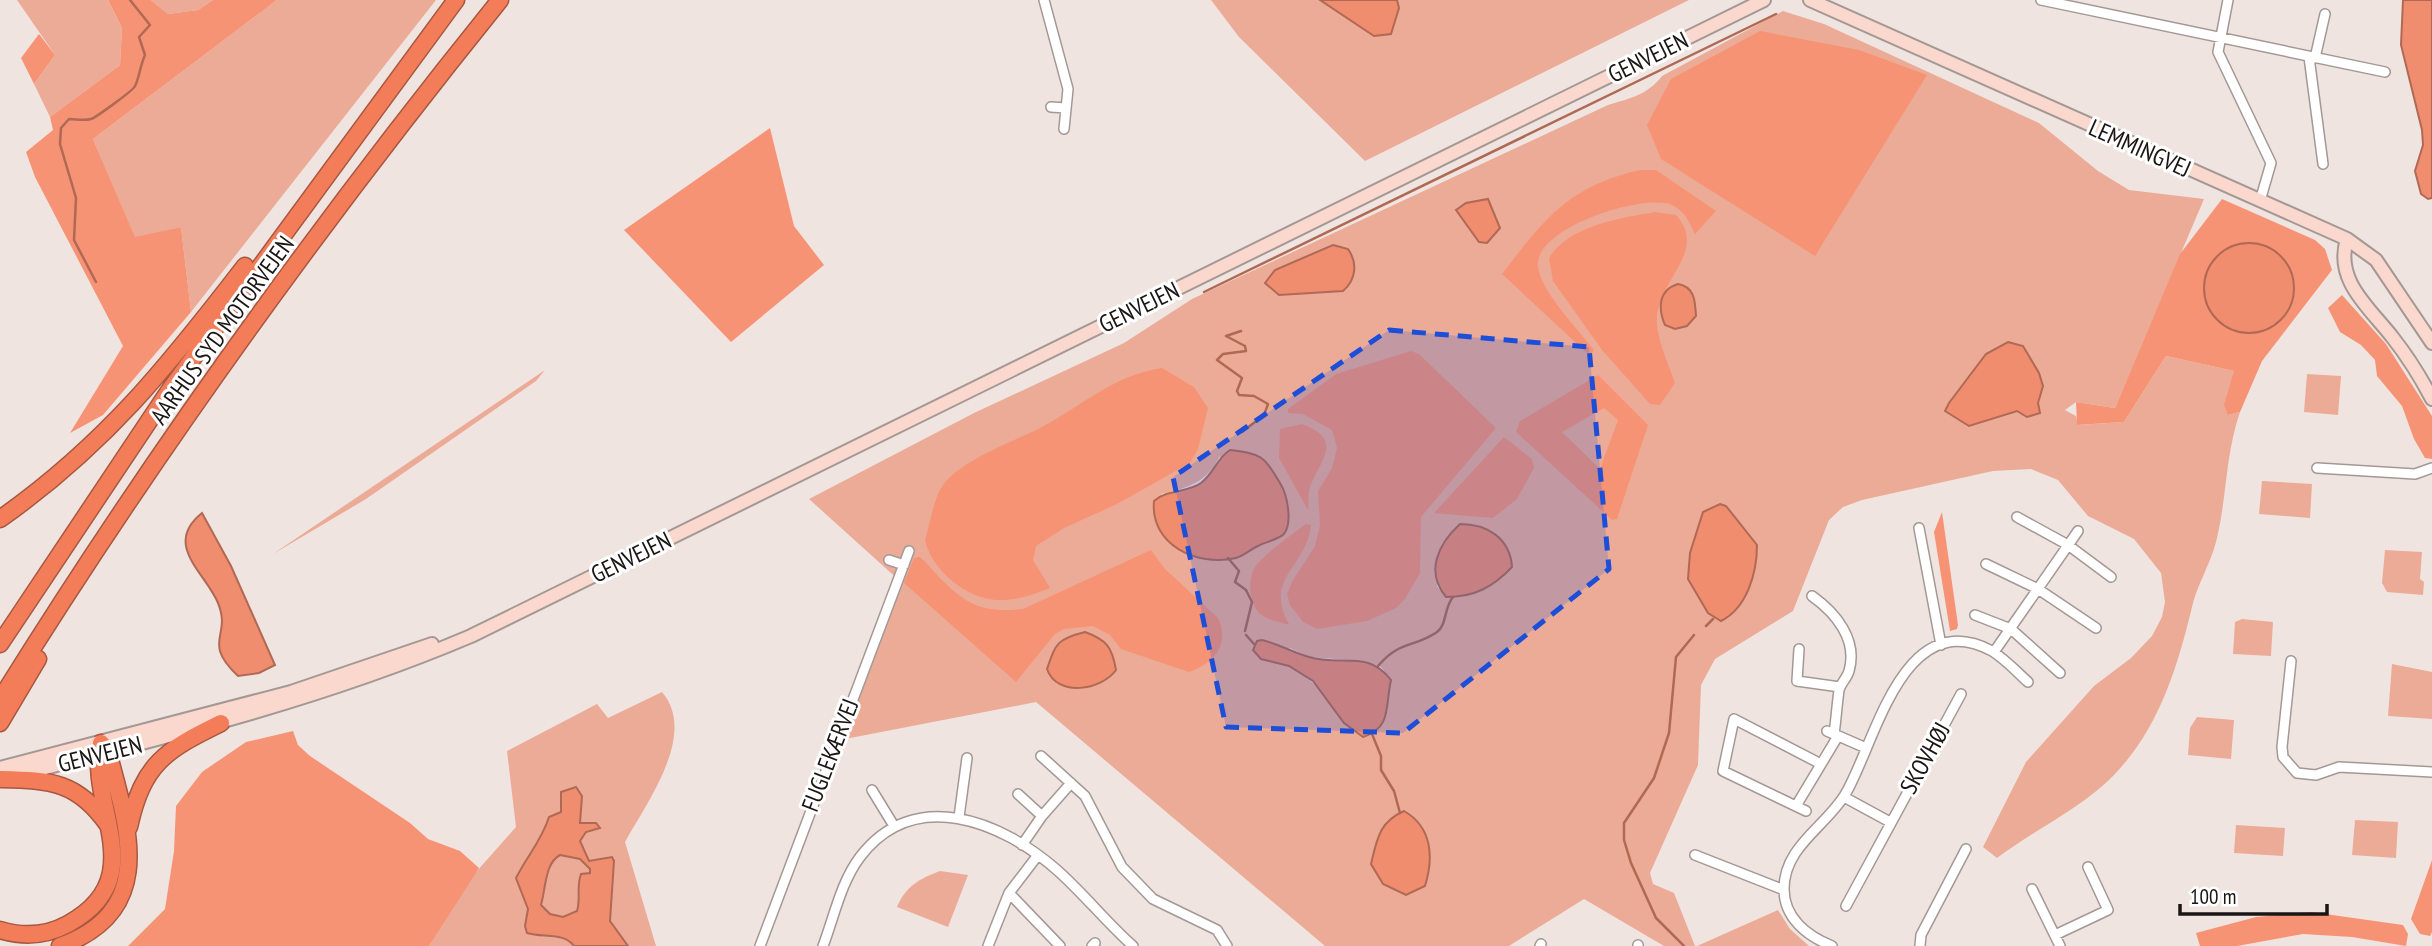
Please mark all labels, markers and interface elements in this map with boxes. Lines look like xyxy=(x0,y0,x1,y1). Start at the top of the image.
street label: GENVEJEN xyxy=(1603,24,1693,90)
street label: LEMMINGVEJ xyxy=(2084,112,2196,184)
street label: AARHUS SYD MOTORVEJEN xyxy=(143,230,301,430)
street label: GENVEJEN xyxy=(1094,274,1184,340)
street label: GENVEJEN xyxy=(586,524,676,590)
street label: FUGLEKÆRVEJ xyxy=(794,694,866,816)
street label: SKOVHØJ xyxy=(1893,717,1957,799)
street label: GENVEJEN xyxy=(55,729,145,779)
scale bar xyxy=(2180,872,2327,916)
text: 100 m xyxy=(2190,883,2236,910)

